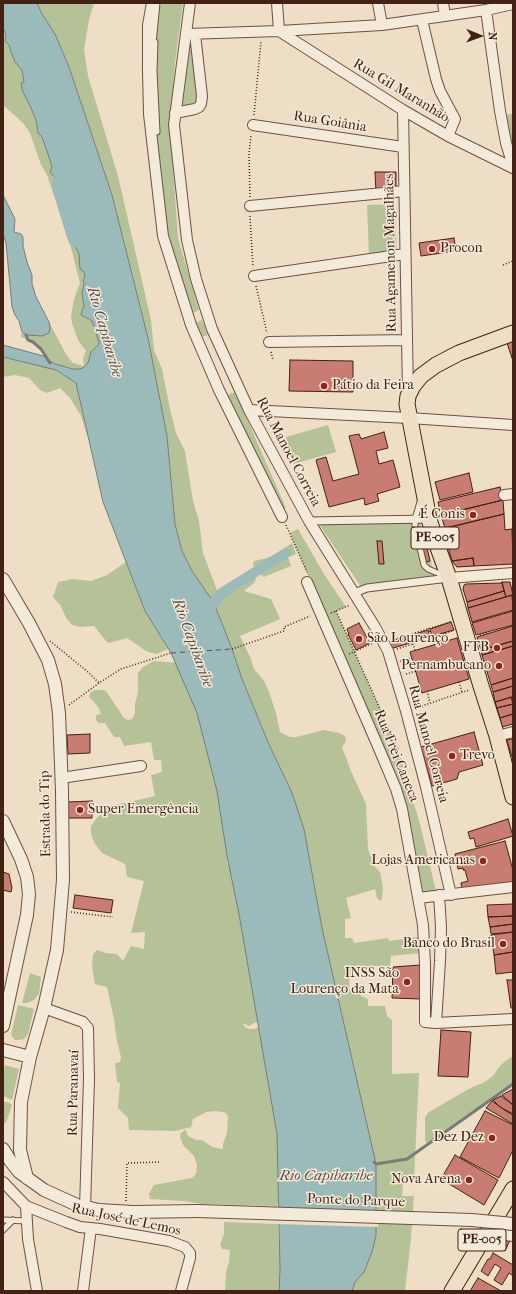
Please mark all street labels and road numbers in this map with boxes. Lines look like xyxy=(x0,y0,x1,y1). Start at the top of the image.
street label: Rua Gil Maranhão xyxy=(350,56,452,126)
street label: Rua Goiânia xyxy=(292,108,368,136)
street label: Rua Agamenon Magalhães xyxy=(381,174,401,332)
street label: Rua Manoel Correia xyxy=(252,395,324,509)
road number: PE-005 xyxy=(411,527,459,549)
street label: Rua Manoel Correia xyxy=(404,683,452,805)
street label: Rua Frei Caneca xyxy=(370,707,422,805)
street label: Estrada do Tip xyxy=(37,770,55,858)
street label: Rua Paranavaí xyxy=(65,1050,83,1136)
street label: Ponte do Parque xyxy=(306,1191,406,1211)
street label: Rua José de Lemos xyxy=(70,1200,182,1240)
road number: PE-005 xyxy=(458,1229,506,1251)

